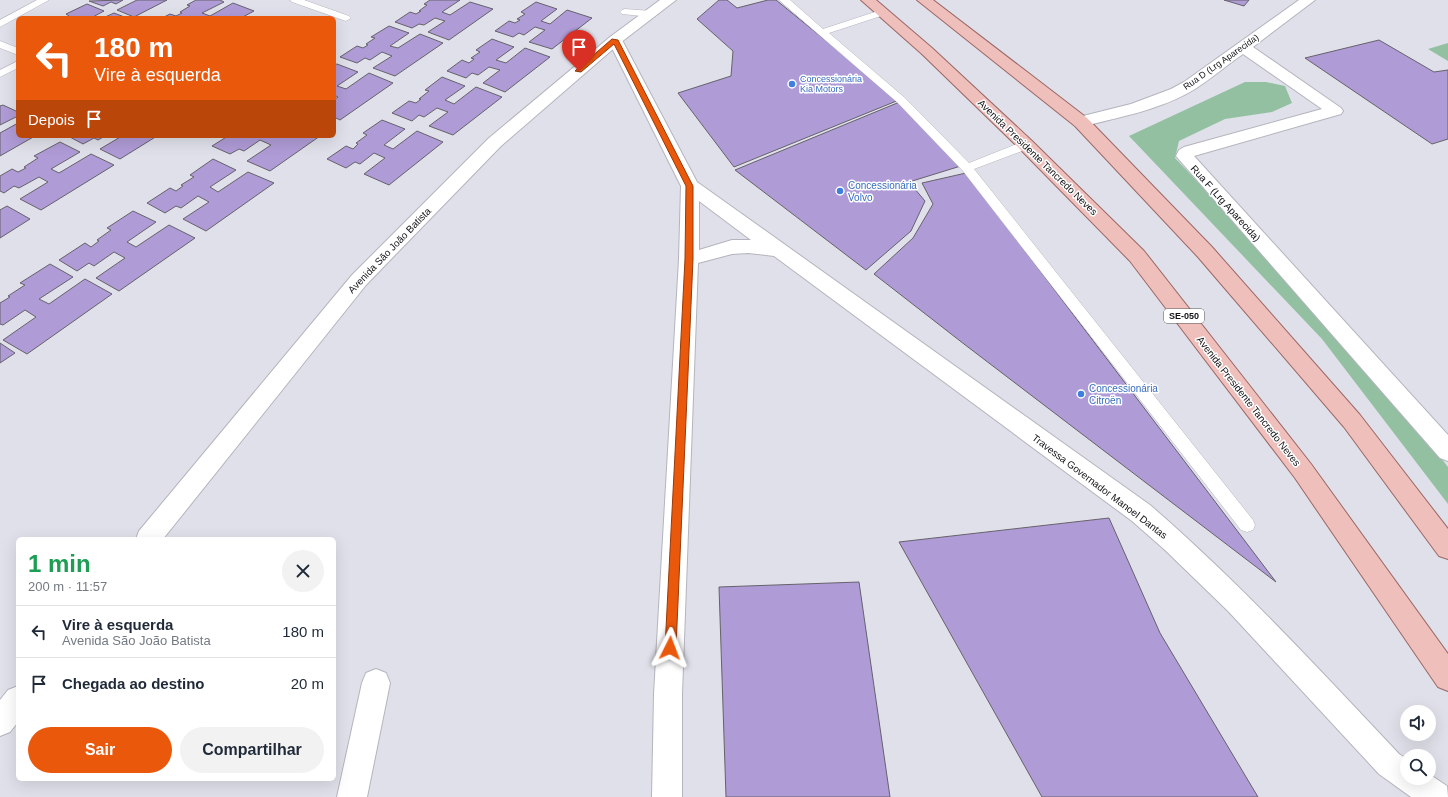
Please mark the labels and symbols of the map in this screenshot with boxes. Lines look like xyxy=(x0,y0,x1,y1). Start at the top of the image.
pin xyxy=(562,30,596,71)
street label: Rua D (Lrg Aparecida) xyxy=(1181,32,1261,92)
place label: Concessionária Kia Motors xyxy=(800,74,862,94)
marker: Concessionária Kia Motors xyxy=(787,79,797,89)
street label: Avenida Presidente Tancredo Neves xyxy=(976,97,1100,217)
street label: Rua F (Lrg Aparecida) xyxy=(1189,163,1263,244)
place label: Concessionária Volvo xyxy=(848,180,917,203)
marker: Concessionária Volvo xyxy=(835,186,845,196)
street label: Avenida São João Batista xyxy=(346,205,433,295)
road number: SE-050 xyxy=(1164,309,1204,323)
street label: Avenida Presidente Tancredo Neves xyxy=(1195,334,1303,468)
place label: Concessionária Citroën xyxy=(1089,383,1158,406)
marker: Concessionária Citroën xyxy=(1076,389,1086,399)
street label: Travessa Governador Manoel Dantas xyxy=(1030,432,1169,541)
position arrow xyxy=(649,627,691,669)

